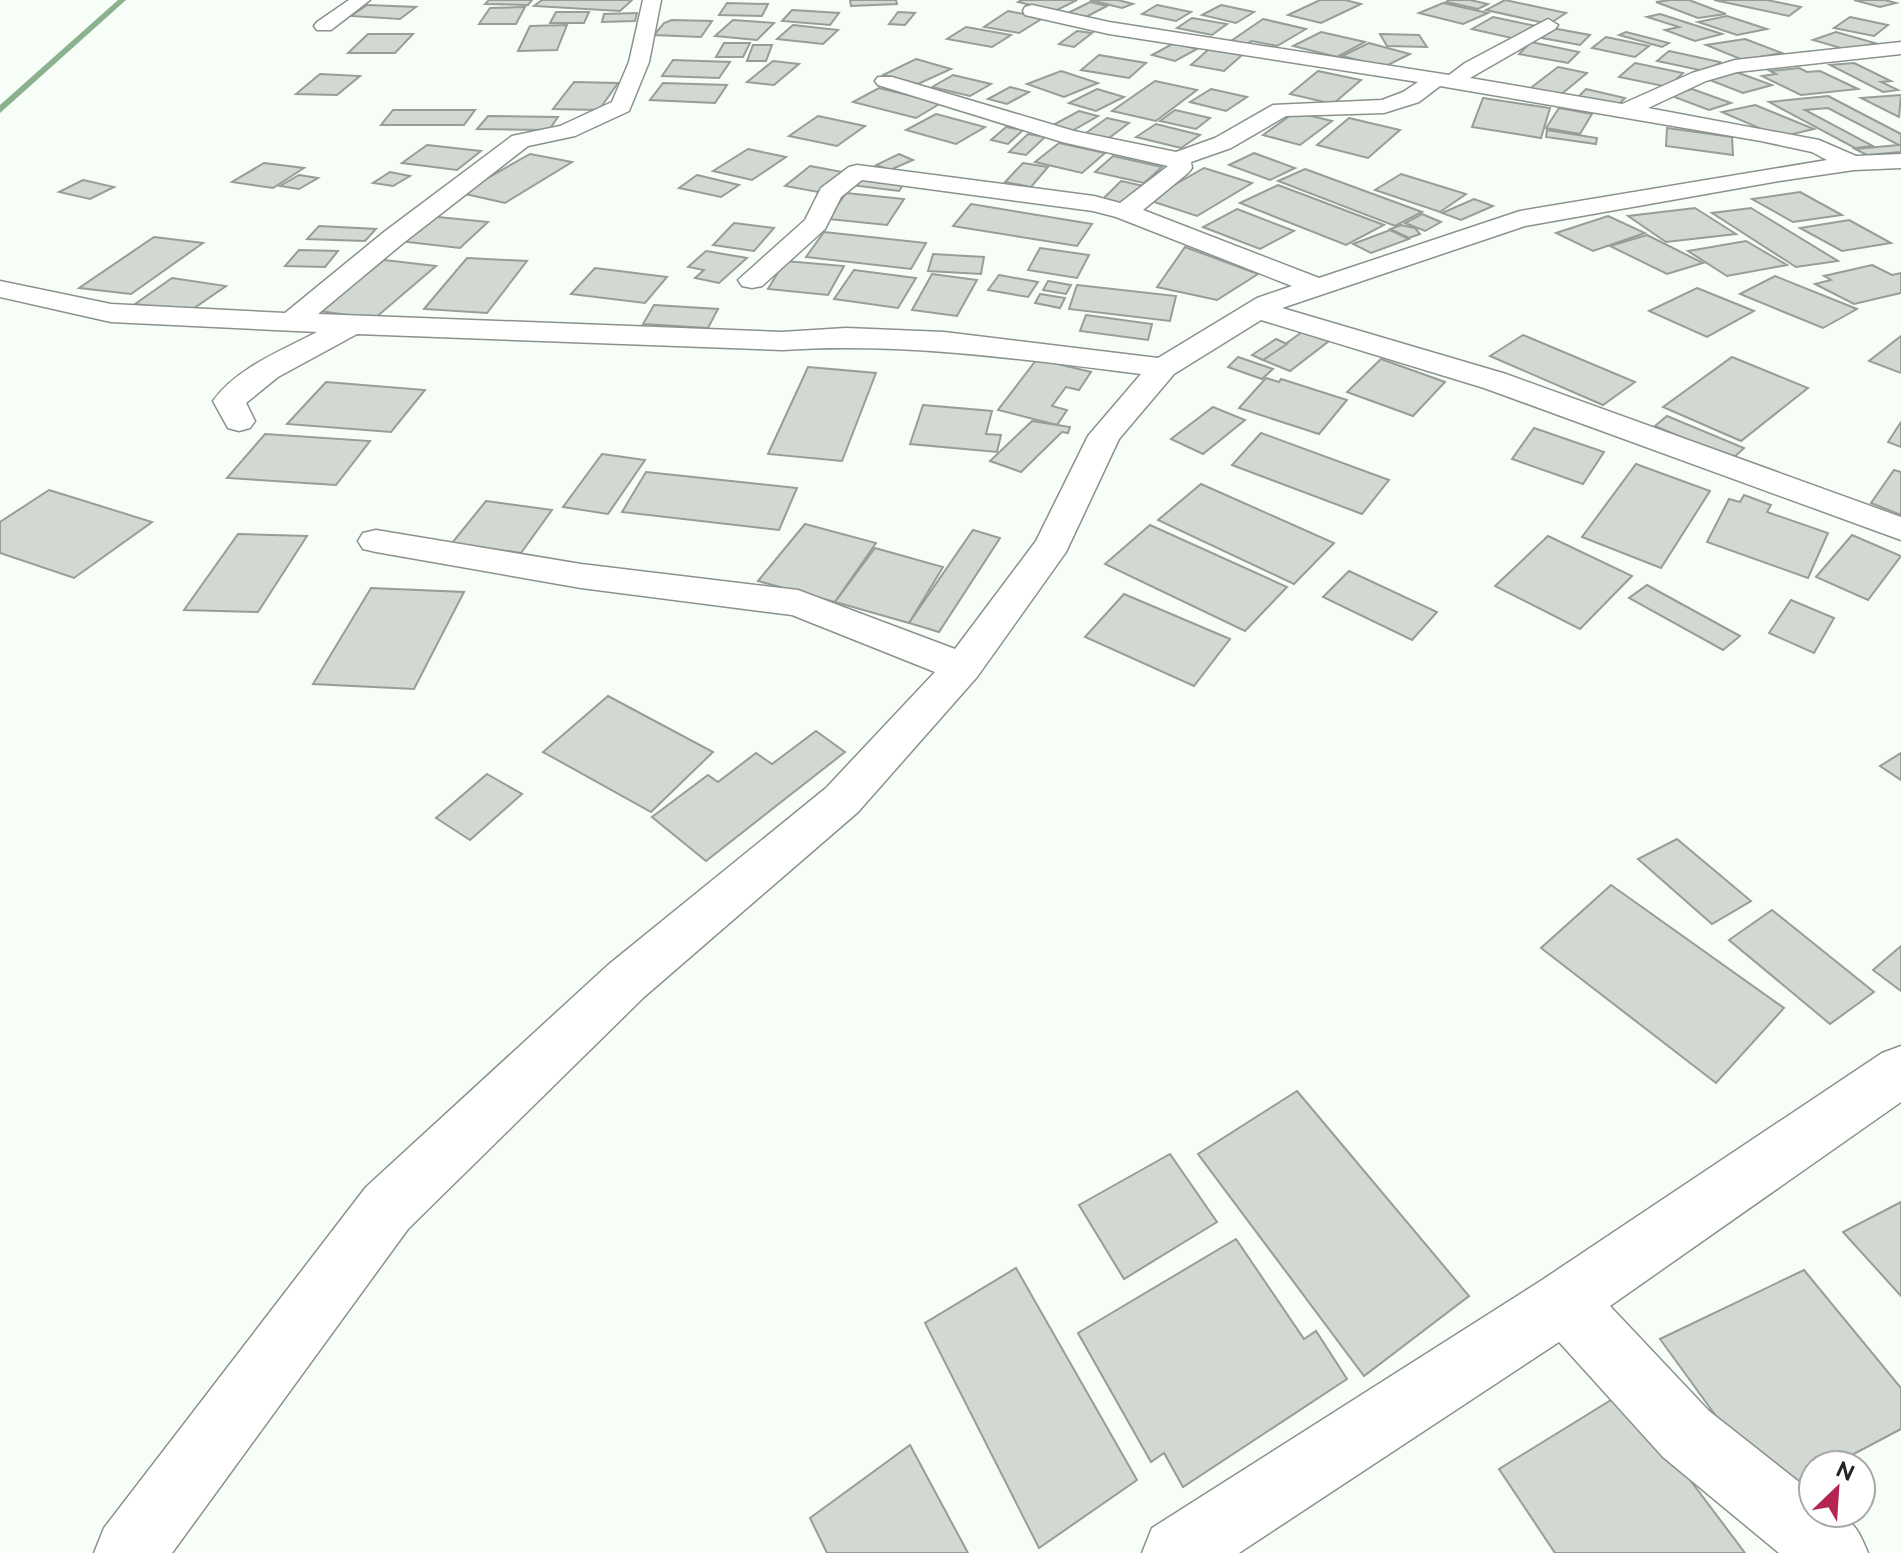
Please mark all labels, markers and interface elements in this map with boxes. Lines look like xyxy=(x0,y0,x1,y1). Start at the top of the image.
north arrow xyxy=(1797,1449,1877,1529)
text: N xyxy=(1832,1456,1859,1486)

